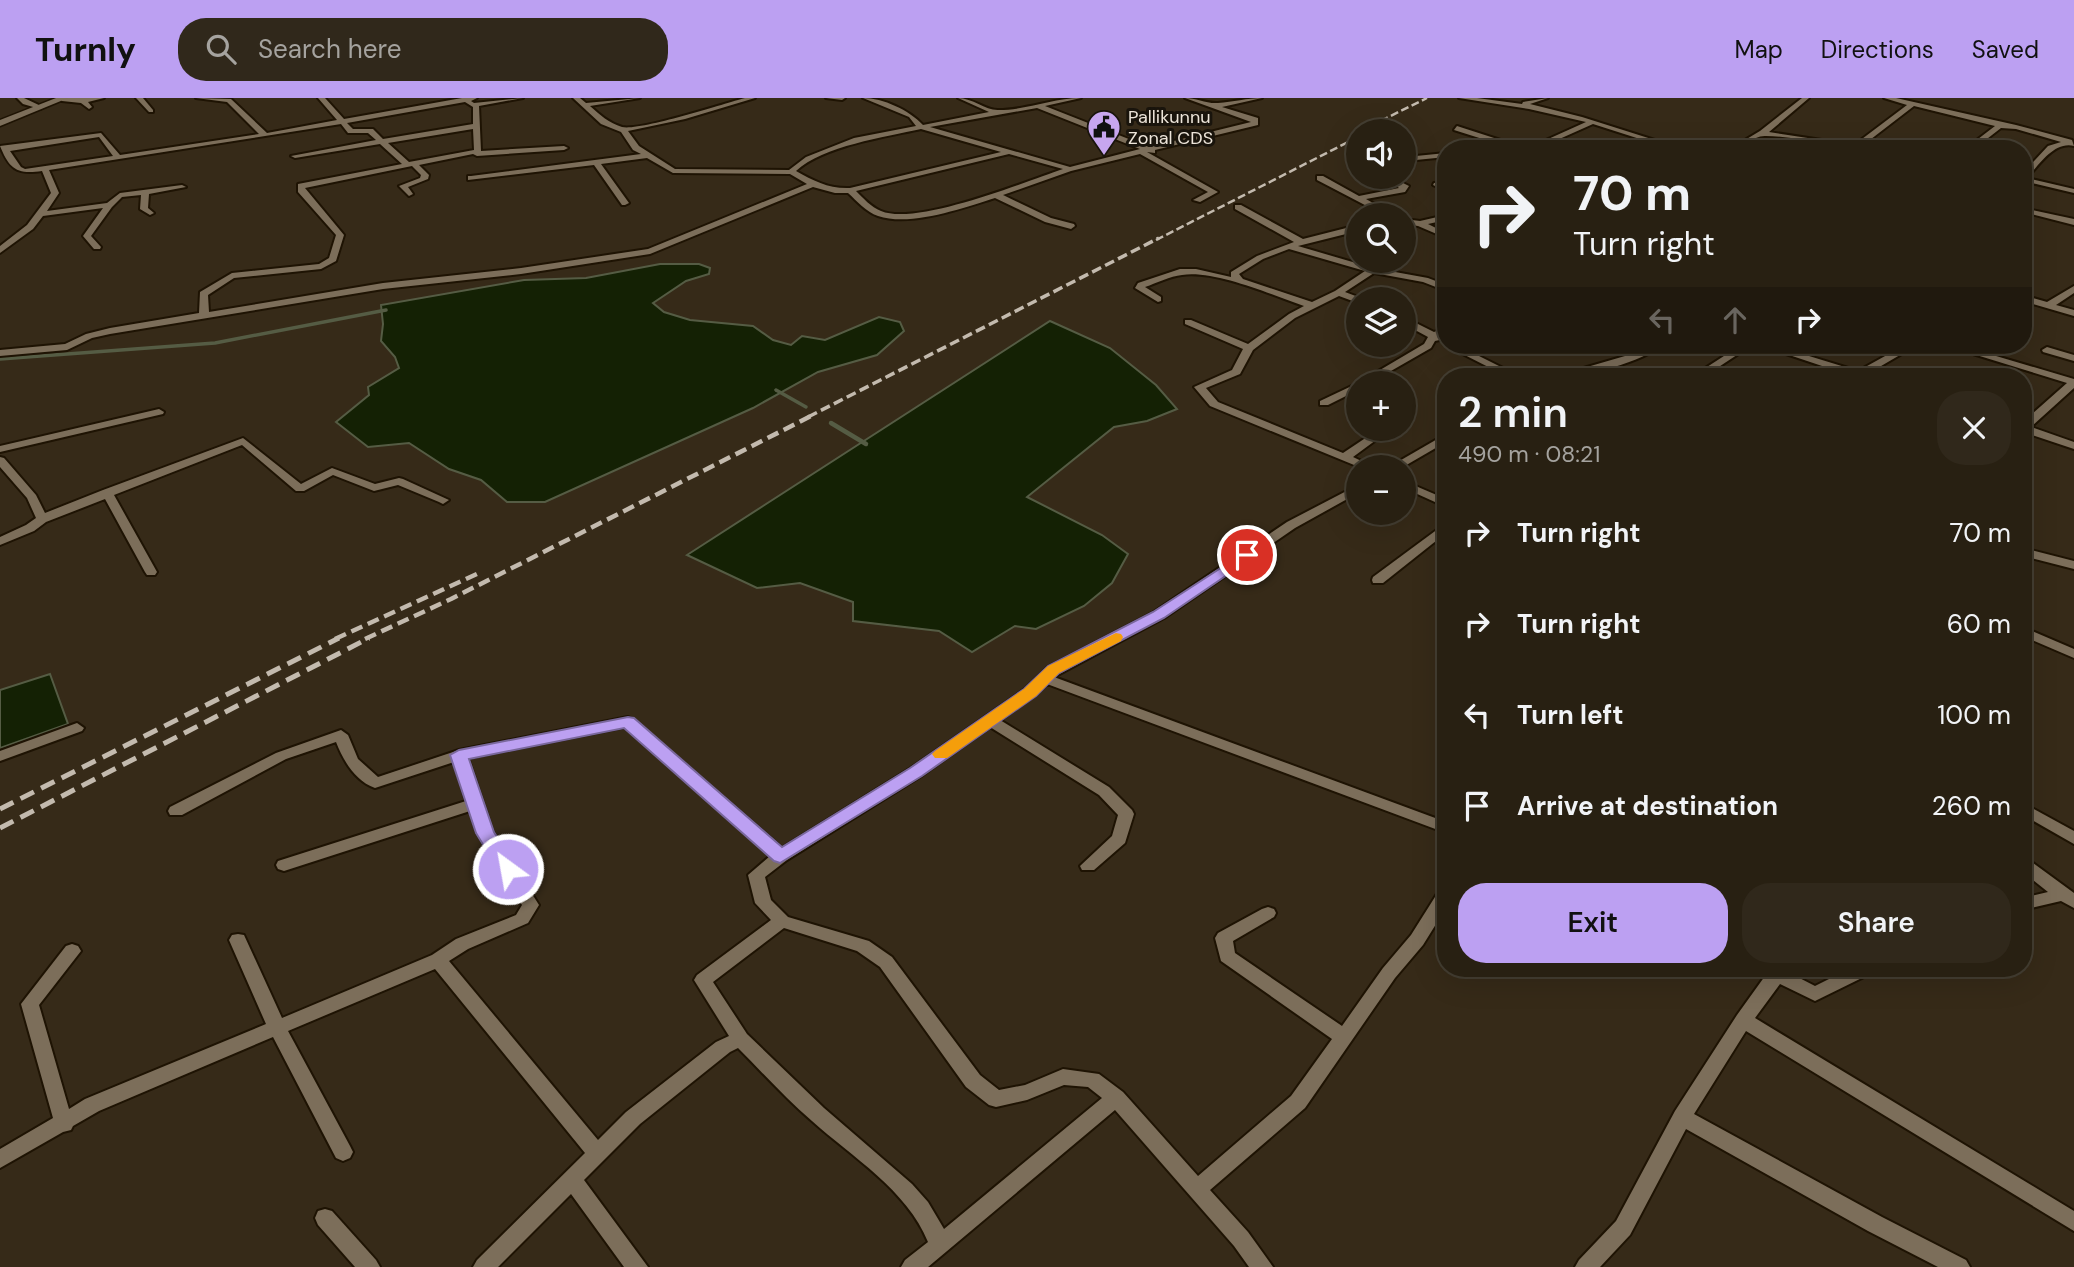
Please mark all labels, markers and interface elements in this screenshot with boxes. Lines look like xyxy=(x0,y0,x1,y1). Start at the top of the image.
search box xyxy=(178,18,668,81)
text: Turnly xyxy=(35,28,136,71)
icon: search xyxy=(202,30,240,68)
text: Search here xyxy=(258,32,401,66)
text: Map xyxy=(1735,34,1783,65)
text: Directions xyxy=(1821,34,1934,65)
text: Saved xyxy=(1972,34,2039,65)
place label: Pallikunnu Zonal CDS xyxy=(1128,105,1213,150)
public building icon: Pallikunnu Zonal CDS xyxy=(1085,108,1123,157)
map controls xyxy=(1346,119,1416,525)
button: sound xyxy=(1346,119,1416,189)
text: 70 m xyxy=(1573,161,1691,225)
icon: right xyxy=(1458,168,1549,259)
button: search xyxy=(1346,203,1416,273)
text: Turn right xyxy=(1573,223,1715,265)
button: layers xyxy=(1346,287,1416,357)
icon: left xyxy=(1643,301,1681,339)
icon: ahead xyxy=(1716,301,1754,339)
icon: right xyxy=(1789,301,1827,339)
button: + xyxy=(1346,371,1416,441)
text: 2 min xyxy=(1458,385,1568,440)
button: close xyxy=(1937,391,2011,465)
text: 490 m · 08:21 xyxy=(1458,439,1600,469)
button: − xyxy=(1346,455,1416,525)
icon: right xyxy=(1458,514,1496,552)
text: Turn right xyxy=(1517,516,1641,550)
text: 70 m xyxy=(1950,516,2011,550)
pin xyxy=(1217,525,1277,585)
icon: arrive xyxy=(1228,536,1266,574)
icon: right xyxy=(1458,605,1496,643)
text: Turn right xyxy=(1517,607,1641,641)
text: 60 m xyxy=(1947,607,2011,641)
icon: left xyxy=(1458,696,1496,734)
text: Turn left xyxy=(1517,698,1624,732)
text: 100 m xyxy=(1937,698,2011,732)
icon: arrive xyxy=(1458,787,1496,825)
text: Arrive at destination xyxy=(1517,789,1778,823)
text: 260 m xyxy=(1932,789,2011,823)
position arrow xyxy=(471,832,545,906)
button: Exit xyxy=(1458,883,1728,963)
button: Share xyxy=(1742,883,2011,963)

